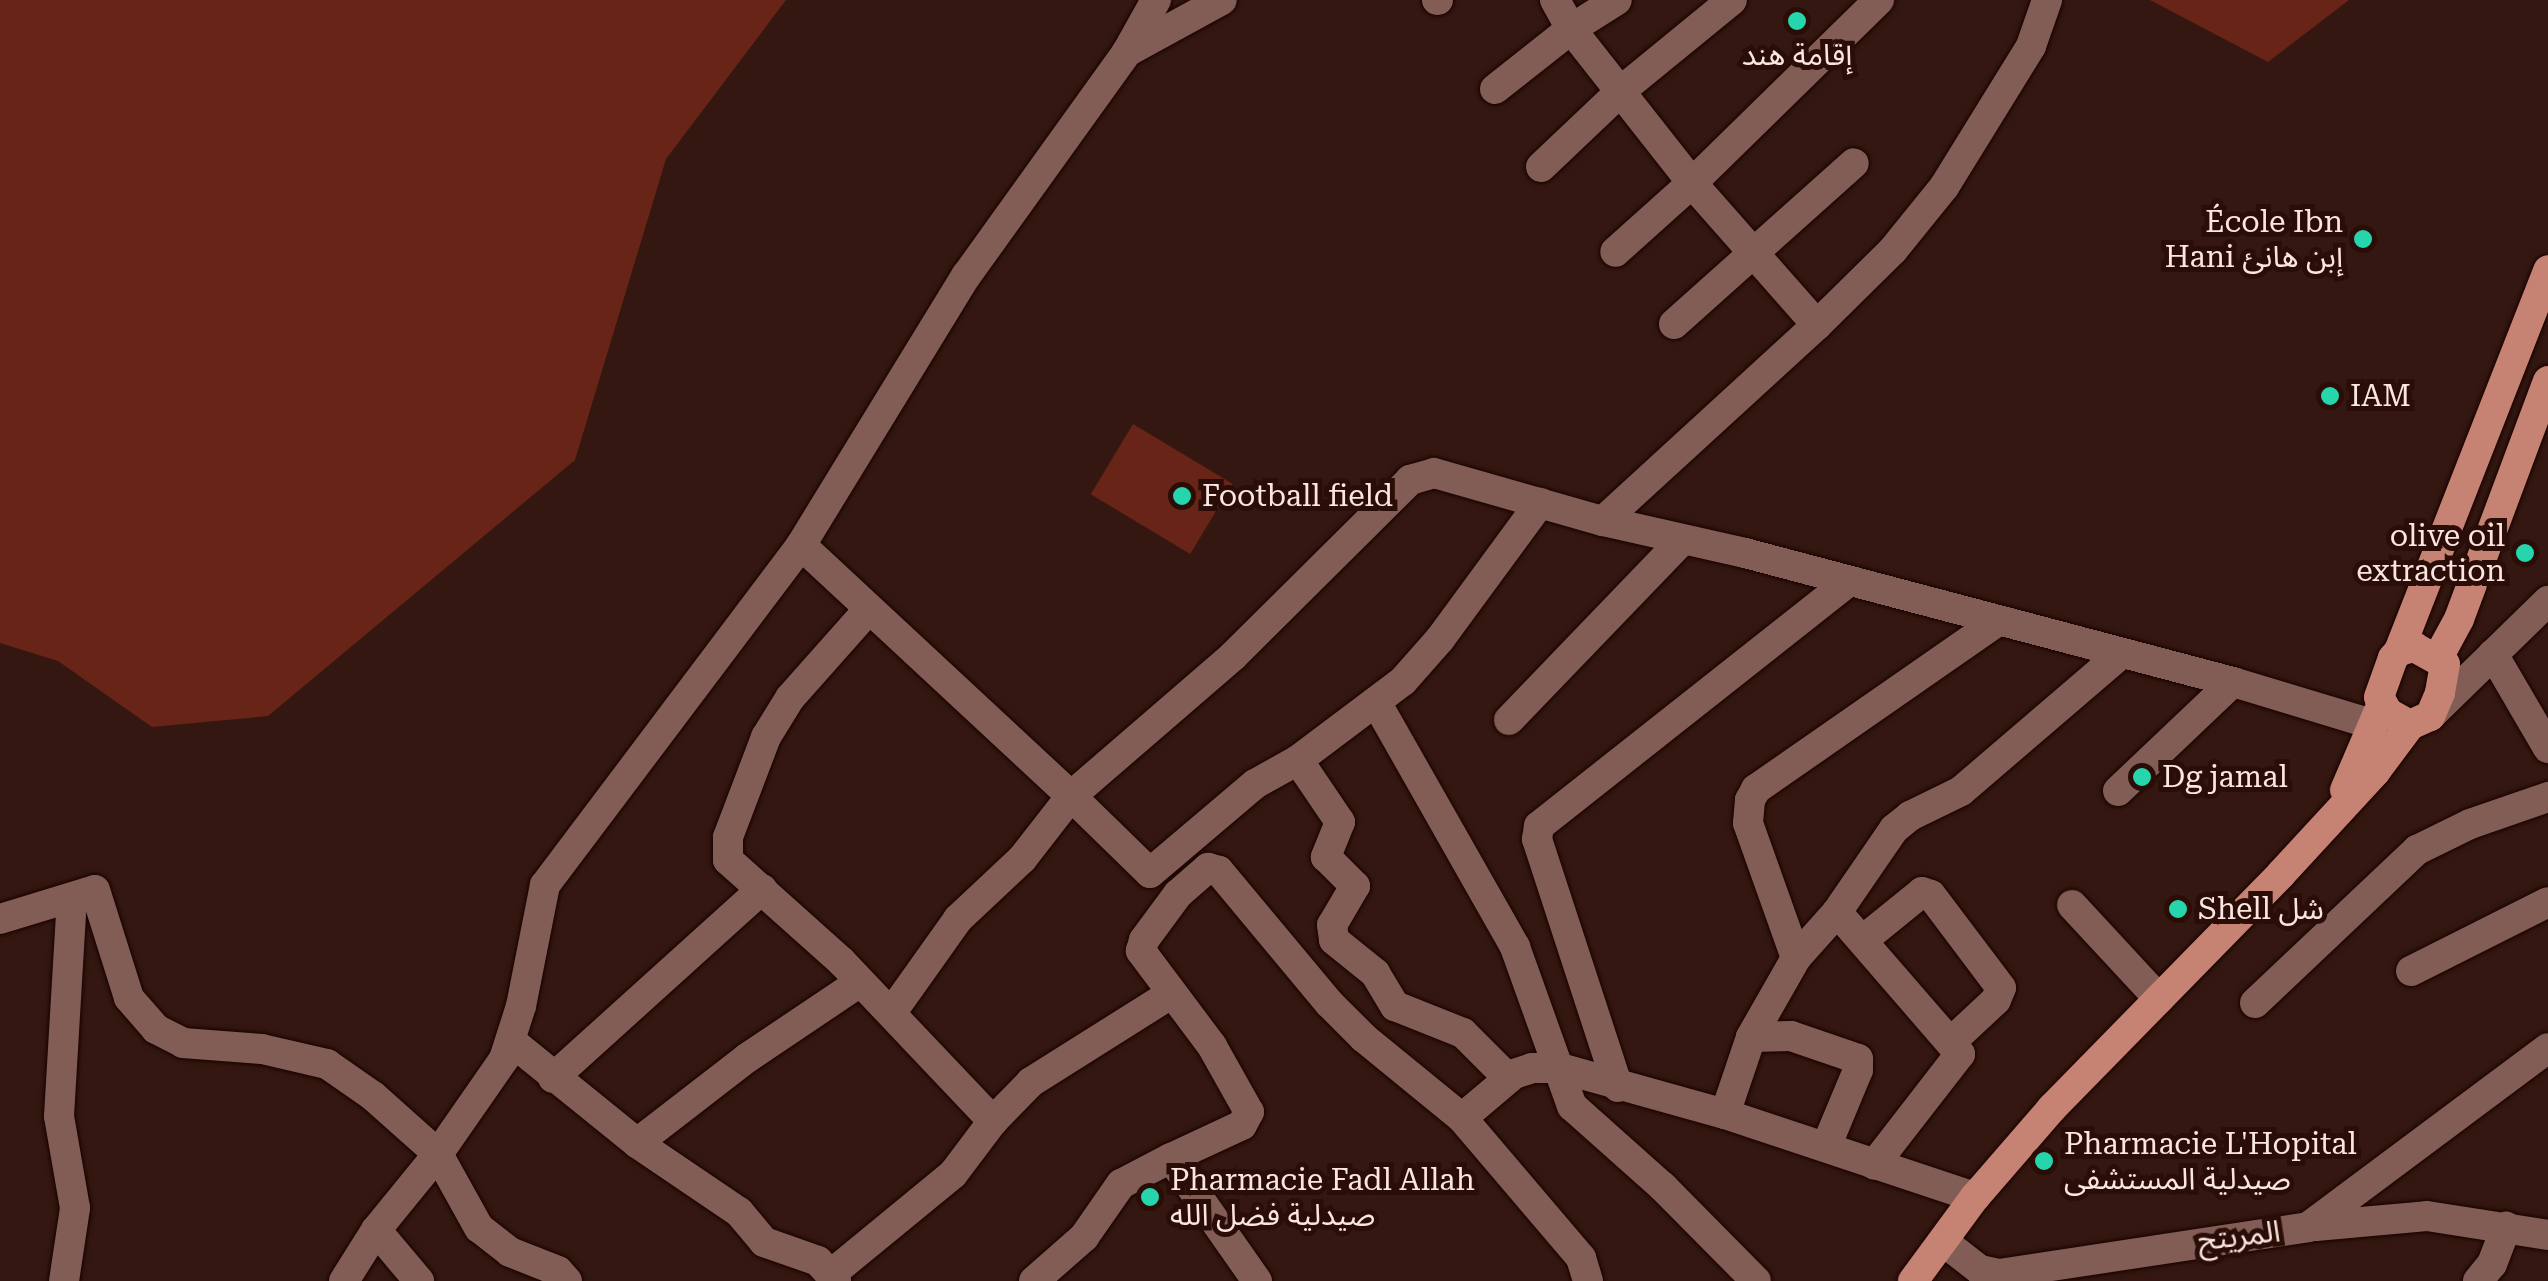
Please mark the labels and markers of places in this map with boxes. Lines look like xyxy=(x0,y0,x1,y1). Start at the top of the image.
marker: إقامة هند xyxy=(1786,10,1808,32)
place label: إقامة هند xyxy=(1742,37,1852,73)
place label: École Ibn Hani إبن هانئ xyxy=(2165,204,2343,274)
marker: École Ibn Hani إبن هانئ xyxy=(2352,228,2374,250)
place label: IAM xyxy=(2350,378,2411,414)
marker: IAM xyxy=(2319,385,2341,407)
place label: Football field xyxy=(1202,478,1393,514)
marker: Football field xyxy=(1171,485,1193,507)
place label: olive oil extraction xyxy=(2356,518,2505,588)
marker: olive oil extraction xyxy=(2514,542,2536,564)
place label: Dg jamal xyxy=(2162,759,2288,795)
marker: Dg jamal xyxy=(2131,766,2153,788)
place label: Shell شل xyxy=(2198,891,2324,927)
marker: Shell شل xyxy=(2167,898,2189,920)
place label: Pharmacie L'Hopital صيدلية المستشفى xyxy=(2064,1126,2357,1196)
marker: Pharmacie L'Hopital صيدلية المستشفى xyxy=(2033,1150,2055,1172)
place label: Pharmacie Fadl Allah صيدلية فضل الله xyxy=(1170,1162,1475,1232)
marker: Pharmacie Fadl Allah صيدلية فضل الله xyxy=(1139,1186,1161,1208)

